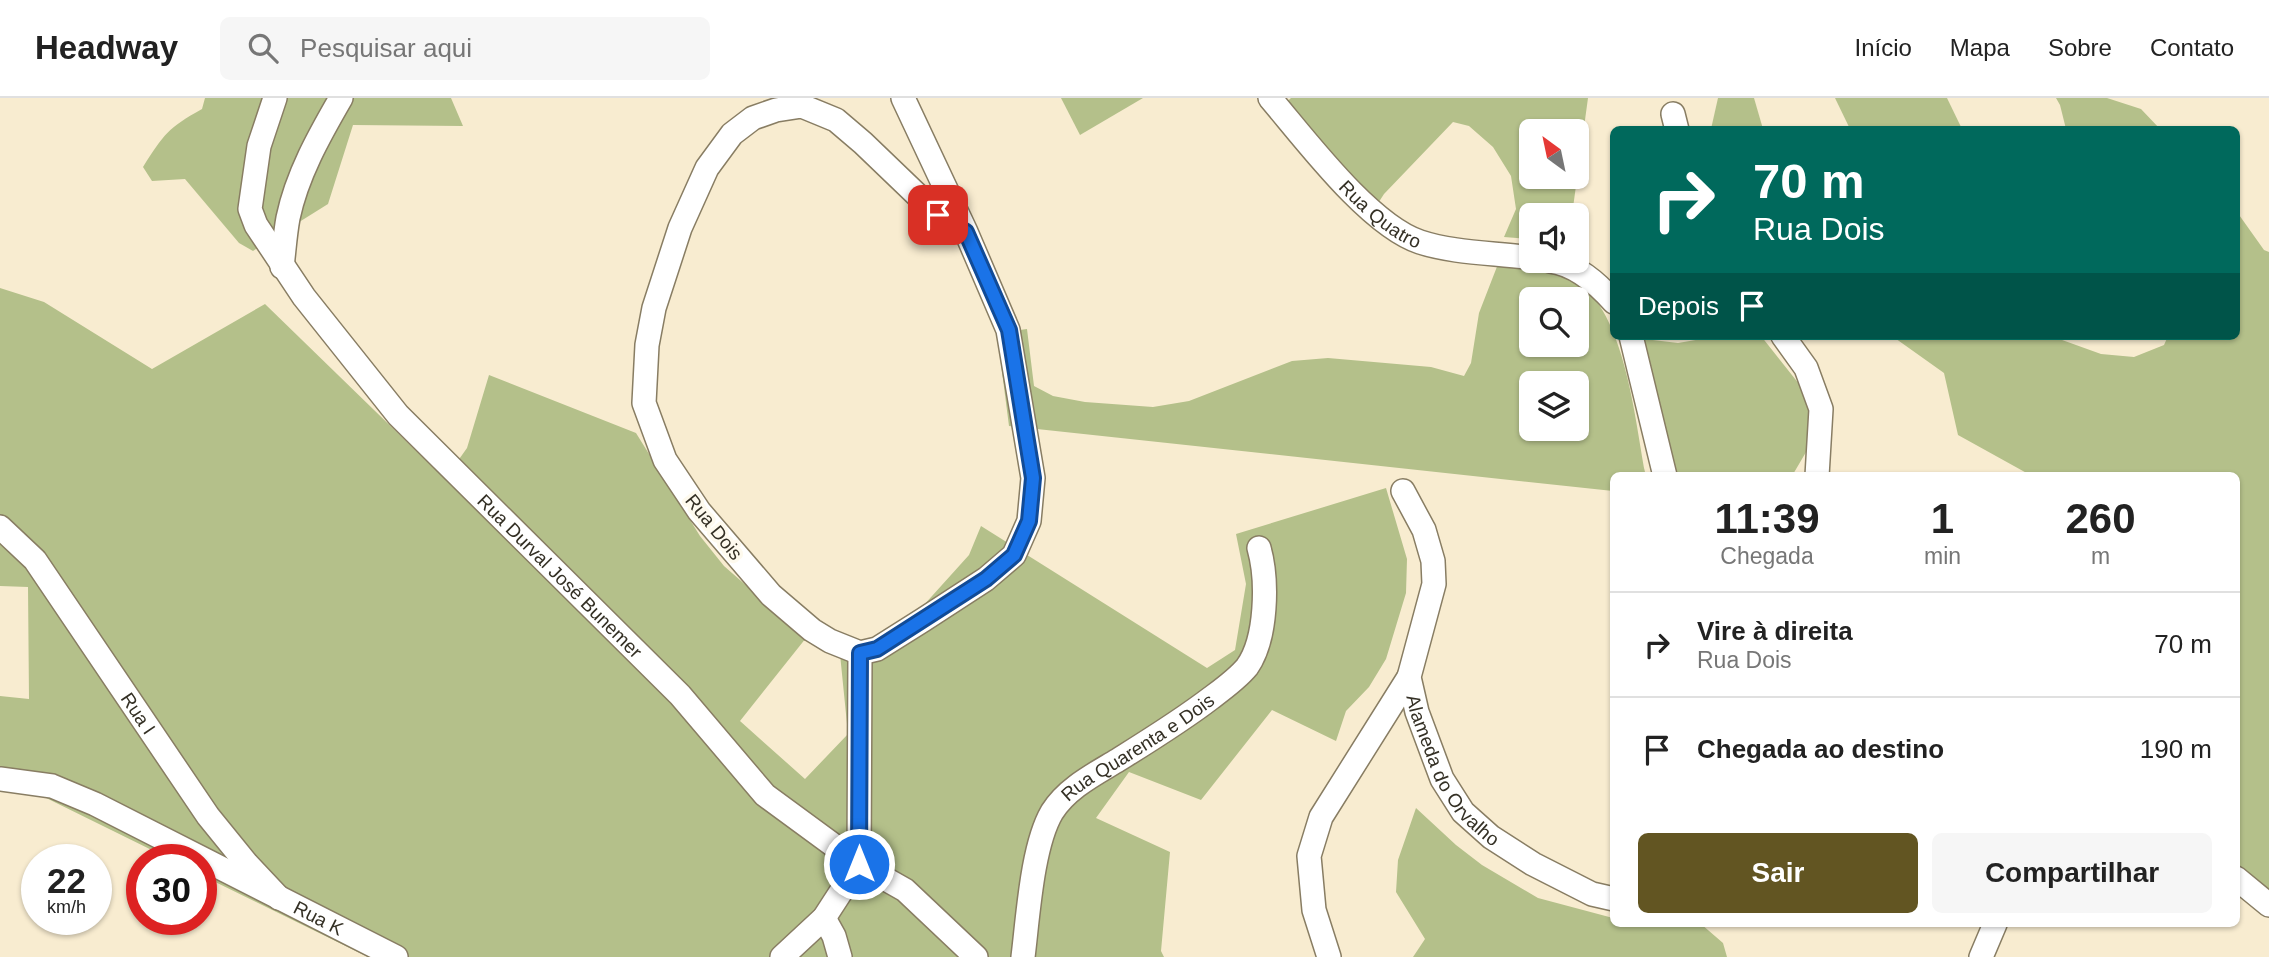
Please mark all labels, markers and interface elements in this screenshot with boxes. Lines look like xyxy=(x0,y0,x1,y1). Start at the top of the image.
search box xyxy=(220,17,710,80)
text: Headway xyxy=(35,29,178,66)
icon: search xyxy=(244,29,282,67)
text: Pesquisar aqui xyxy=(300,33,472,63)
text: Início xyxy=(1854,34,1912,61)
text: Mapa xyxy=(1950,34,2010,61)
text: Sobre xyxy=(2048,34,2112,61)
text: Contato xyxy=(2150,34,2234,61)
north arrow xyxy=(1519,119,1589,189)
map controls xyxy=(1519,119,1589,441)
icon: right xyxy=(1638,154,1729,245)
text: 70 m xyxy=(1753,154,1865,208)
street label: Rua Quatro xyxy=(1335,176,1424,252)
pin xyxy=(908,185,968,245)
icon: arrive xyxy=(919,196,957,234)
button: sound xyxy=(1519,203,1589,273)
text: Rua Dois xyxy=(1753,211,1885,247)
button: search xyxy=(1519,287,1589,357)
icon: arrive xyxy=(1733,287,1771,325)
text: Depois xyxy=(1638,291,1719,321)
button: layers xyxy=(1519,371,1589,441)
street label: Rua Durval José Bunemer xyxy=(473,490,647,662)
street label: Rua Dois xyxy=(681,490,747,564)
text: 11:39 xyxy=(1714,495,1820,542)
text: 1 xyxy=(1931,495,1954,542)
text: 260 xyxy=(2065,495,2136,542)
text: Chegada xyxy=(1720,543,1814,569)
text: min xyxy=(1924,543,1961,569)
text: m xyxy=(2091,543,2110,569)
text: Vire à direita xyxy=(1697,616,1853,646)
icon: right xyxy=(1638,626,1676,664)
text: 70 m xyxy=(2154,629,2212,659)
text: Rua Dois xyxy=(1697,647,1792,673)
street label: Rua I xyxy=(117,688,160,738)
street label: Rua Quarenta e Dois xyxy=(1057,689,1218,805)
street label: Alameda do Orvalho xyxy=(1403,693,1503,850)
icon: arrive xyxy=(1638,731,1676,769)
text: Chegada ao destino xyxy=(1697,734,1944,764)
text: 190 m xyxy=(2140,734,2212,764)
position arrow xyxy=(822,827,896,901)
button: Sair xyxy=(1638,833,1918,913)
button: Compartilhar xyxy=(1932,833,2212,913)
speed limit sign: 30 xyxy=(126,844,217,935)
text: 22 xyxy=(47,861,86,900)
street label: Rua K xyxy=(290,896,347,939)
text: km/h xyxy=(47,897,86,917)

